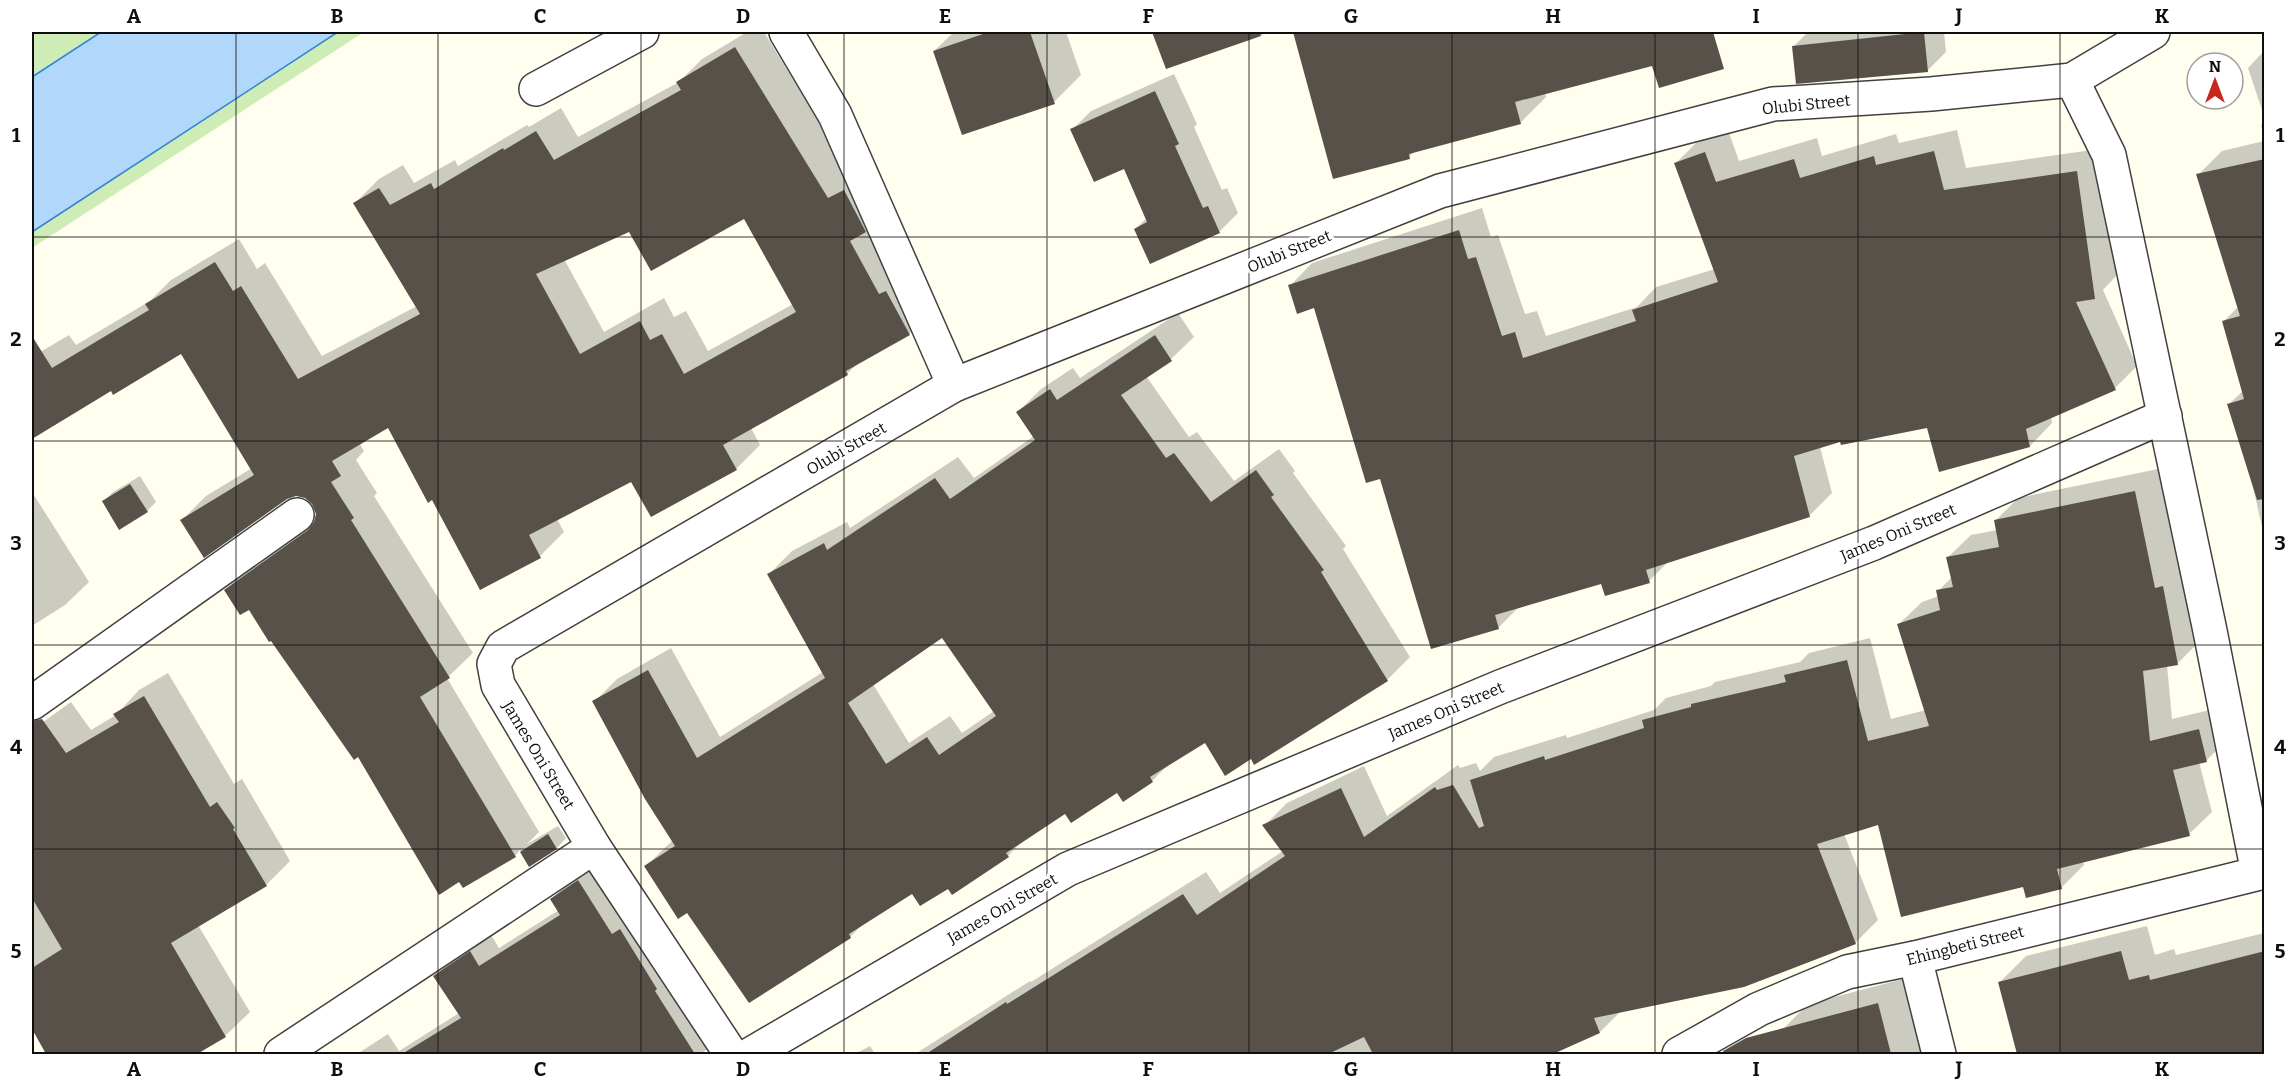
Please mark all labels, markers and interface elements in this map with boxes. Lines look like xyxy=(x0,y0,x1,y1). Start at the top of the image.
text: A xyxy=(127,4,142,28)
text: B xyxy=(331,4,344,28)
text: C xyxy=(534,4,546,28)
text: D xyxy=(736,4,750,28)
text: E xyxy=(939,4,951,28)
text: F xyxy=(1142,4,1154,28)
text: G xyxy=(1344,4,1358,28)
text: H xyxy=(1545,4,1561,28)
text: I xyxy=(1752,4,1760,28)
text: J xyxy=(1955,4,1963,28)
text: K xyxy=(2155,4,2170,28)
north arrow xyxy=(2185,51,2245,111)
text: N xyxy=(2209,57,2221,76)
street label: Olubi Street xyxy=(1761,90,1851,119)
text: 1 xyxy=(12,123,21,147)
text: 1 xyxy=(2276,123,2285,147)
street label: Olubi Street xyxy=(1244,226,1334,277)
text: 2 xyxy=(10,327,22,351)
text: 2 xyxy=(2274,327,2286,351)
street label: Olubi Street xyxy=(803,418,890,479)
street label: James Oni Street xyxy=(1837,500,1959,566)
text: 3 xyxy=(10,531,22,555)
text: 3 xyxy=(2274,531,2286,555)
street label: James Oni Street xyxy=(1385,678,1507,744)
street label: James Oni Street xyxy=(498,697,579,813)
text: 4 xyxy=(10,735,22,759)
text: 4 xyxy=(2274,735,2286,759)
street label: James Oni Street xyxy=(943,869,1061,948)
street label: Ehingbeti Street xyxy=(1904,922,2026,969)
text: 5 xyxy=(11,939,22,963)
text: 5 xyxy=(2275,939,2286,963)
text: A xyxy=(127,1057,142,1081)
text: B xyxy=(331,1057,344,1081)
text: C xyxy=(534,1057,546,1081)
text: D xyxy=(736,1057,750,1081)
text: E xyxy=(939,1057,951,1081)
text: F xyxy=(1142,1057,1154,1081)
text: G xyxy=(1344,1057,1358,1081)
text: H xyxy=(1545,1057,1561,1081)
text: I xyxy=(1752,1057,1760,1081)
text: J xyxy=(1955,1057,1963,1081)
text: K xyxy=(2155,1057,2170,1081)

